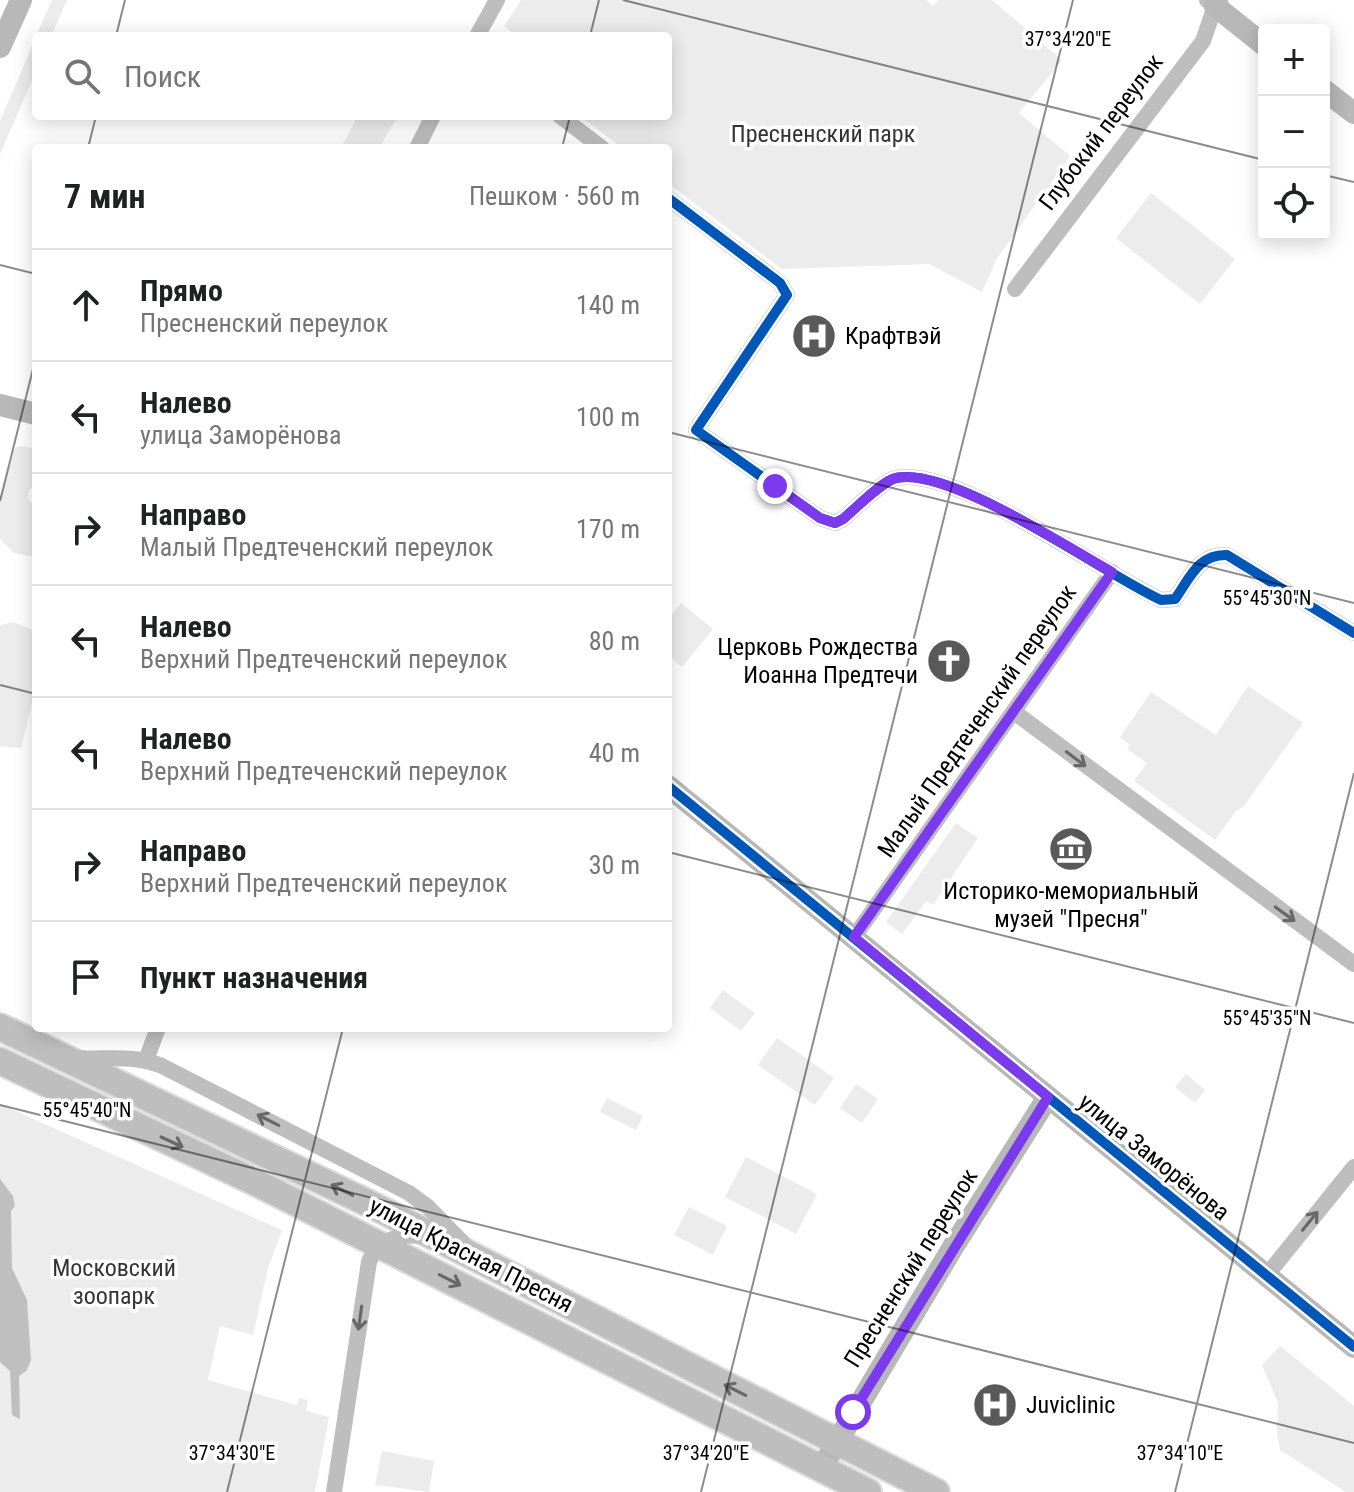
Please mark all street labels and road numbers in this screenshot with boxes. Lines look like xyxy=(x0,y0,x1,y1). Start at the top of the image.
street label: Глубокий переулок xyxy=(1033,48,1169,216)
street label: Малый Предтеченский переулок xyxy=(872,579,1082,863)
street label: улица Заморёнова xyxy=(1073,1088,1235,1226)
street label: Пресненский переулок xyxy=(838,1163,984,1373)
street label: улица Красная Пресня xyxy=(364,1191,578,1319)

